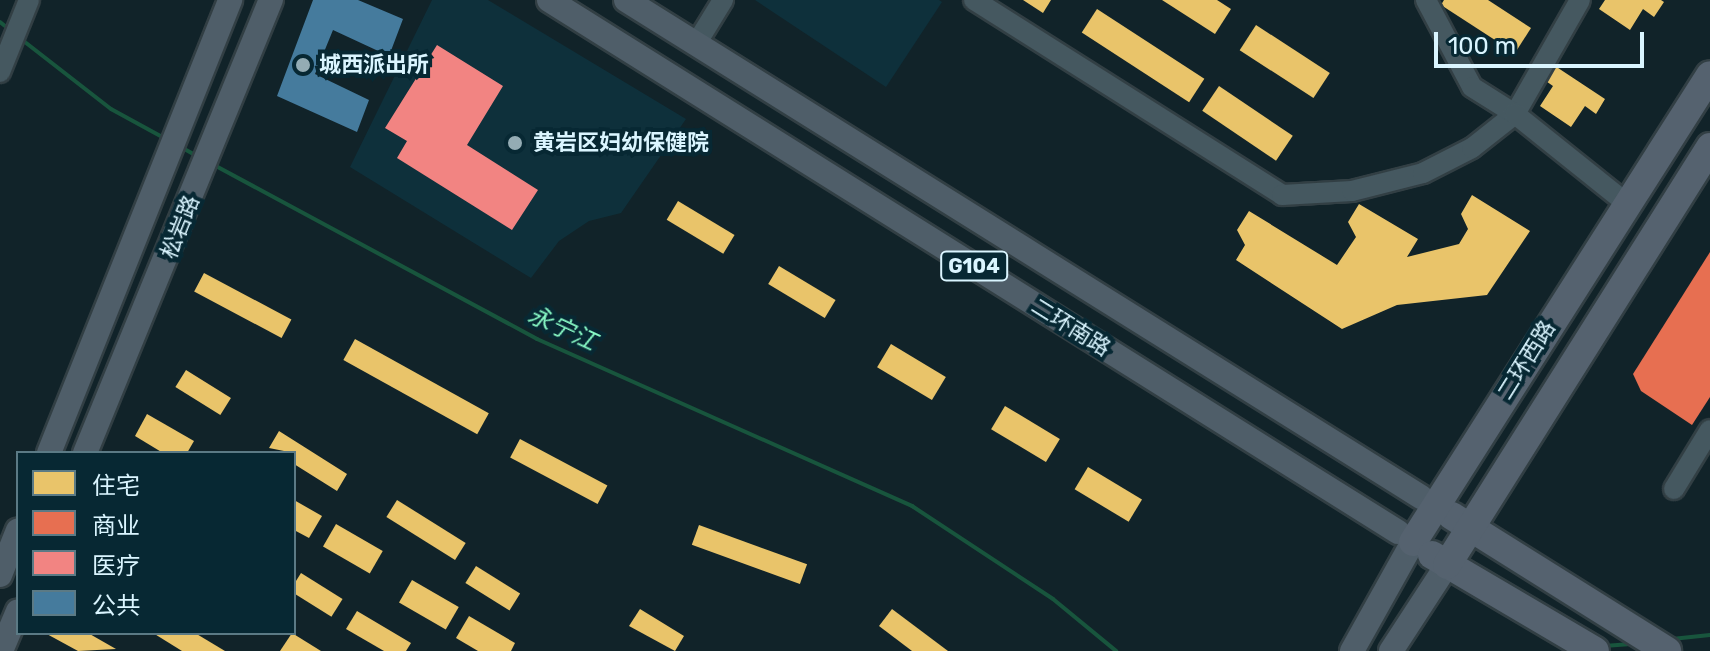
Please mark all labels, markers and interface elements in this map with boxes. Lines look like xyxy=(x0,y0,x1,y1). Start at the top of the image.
scale bar xyxy=(1438,16,1648,66)
text: 100 m xyxy=(1448,32,1516,60)
place label: 城西派出所 xyxy=(319,52,429,78)
marker: 城西派出所 xyxy=(294,56,312,74)
place label: 黄岩区妇幼保健院 xyxy=(533,130,709,156)
marker: 黄岩区妇幼保健院 xyxy=(504,132,526,154)
street label: 松岩路 xyxy=(155,191,205,263)
road number: G104 xyxy=(940,250,1008,282)
street label: 二环南路 xyxy=(1027,292,1115,362)
water label: 永宁江 xyxy=(523,301,601,357)
street label: 二环西路 xyxy=(1491,316,1561,404)
legend xyxy=(16,451,296,635)
text: 住宅 xyxy=(92,472,140,500)
text: 商业 xyxy=(92,512,140,540)
text: 医疗 xyxy=(92,552,140,580)
text: 公共 xyxy=(92,592,140,620)

